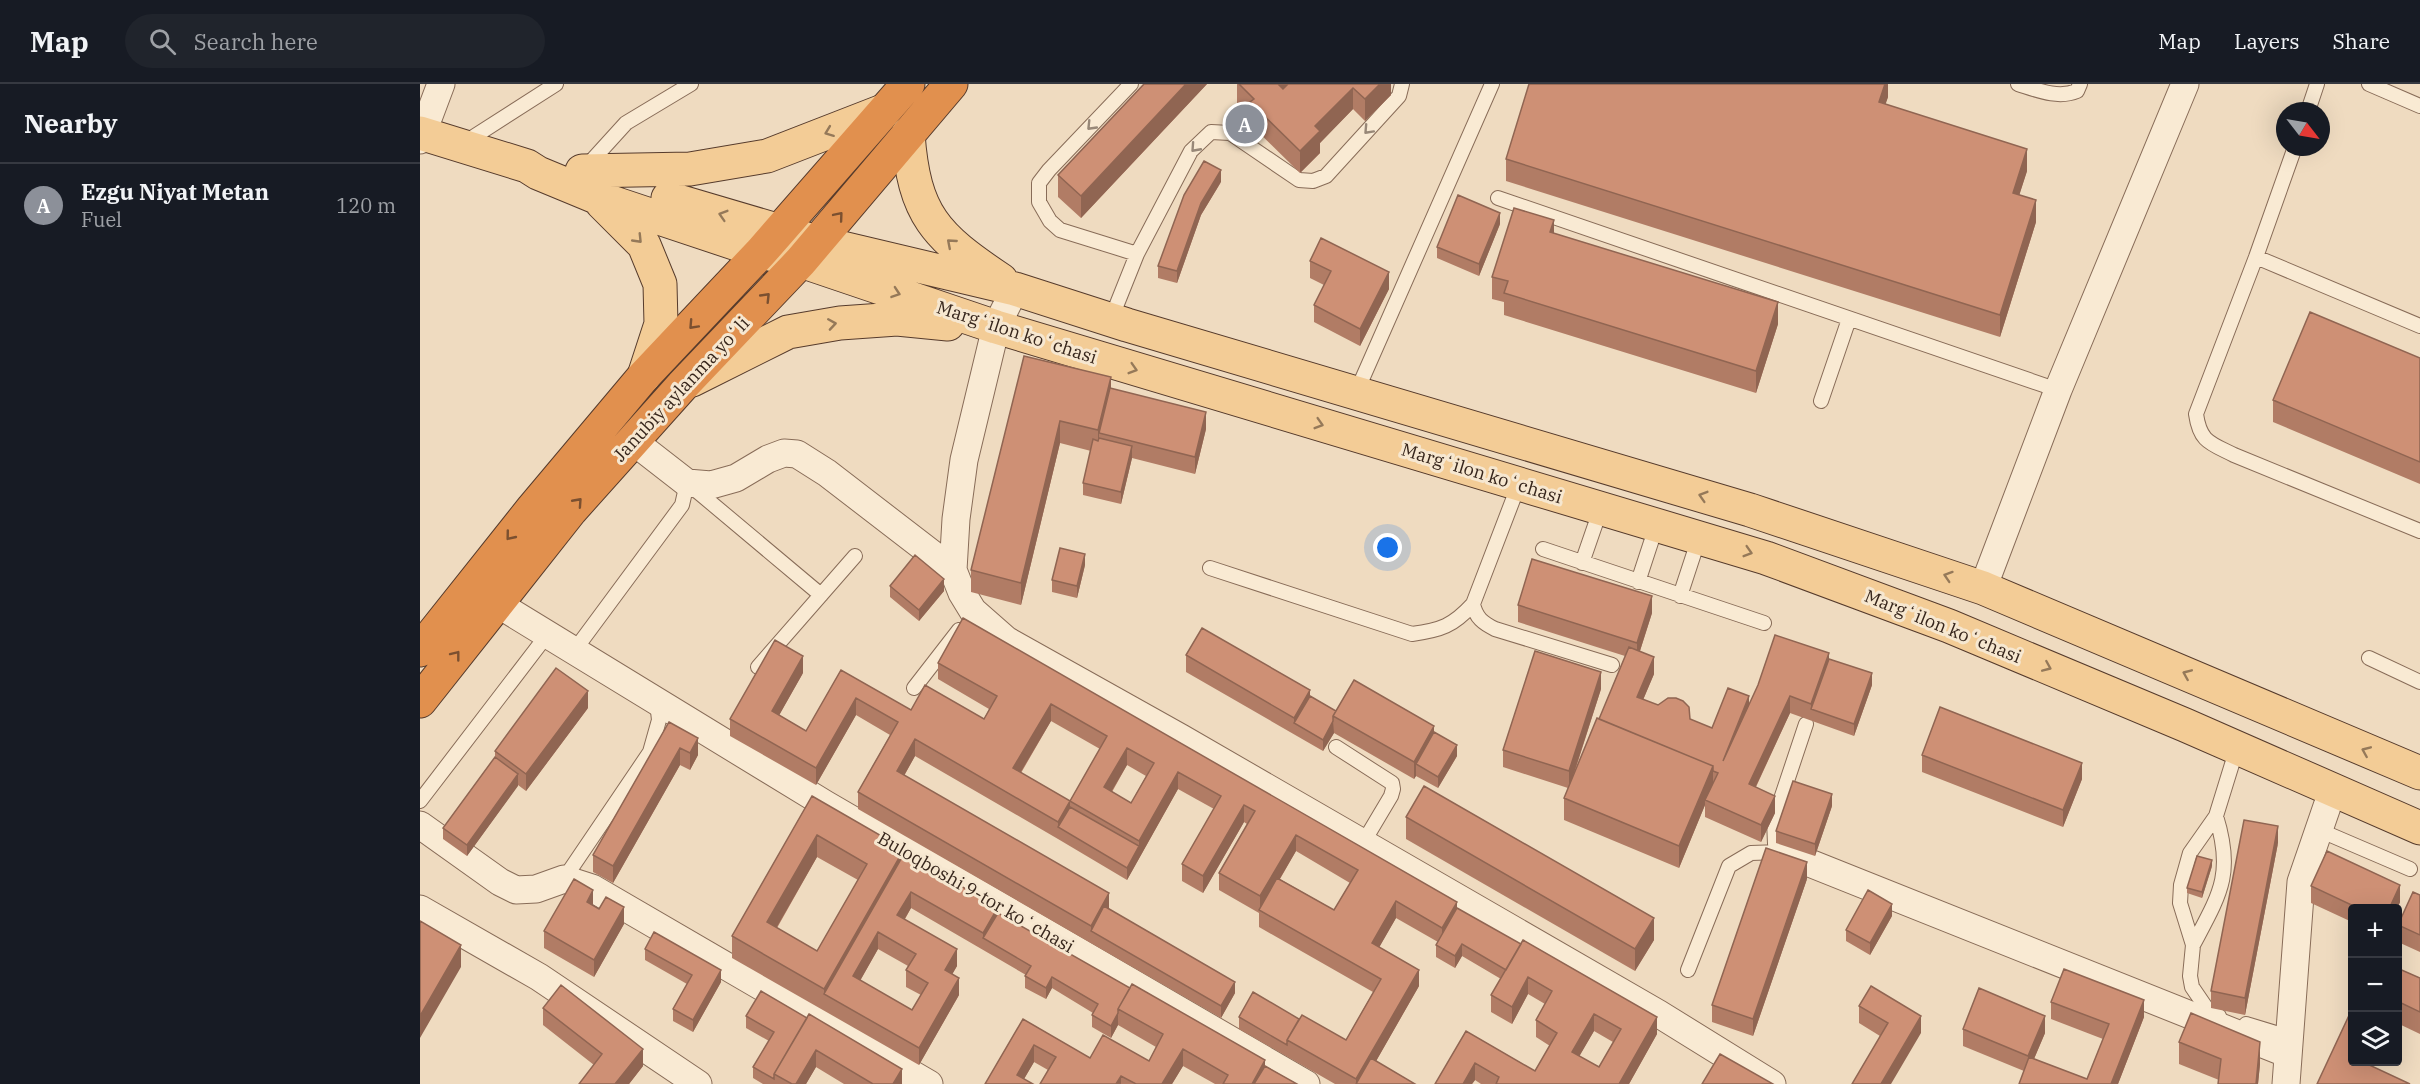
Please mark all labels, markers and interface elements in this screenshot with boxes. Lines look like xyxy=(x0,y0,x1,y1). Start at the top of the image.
search box xyxy=(125,14,545,68)
text: Map xyxy=(30,23,89,60)
icon: search xyxy=(146,25,179,58)
text: Search here xyxy=(194,27,318,56)
text: Map xyxy=(2158,27,2201,55)
text: Layers xyxy=(2234,27,2300,55)
text: Share xyxy=(2333,27,2390,55)
pin: A xyxy=(1226,102,1264,147)
north arrow xyxy=(2276,102,2330,156)
text: Nearby xyxy=(24,106,118,140)
one-way arrow xyxy=(1087,120,1098,130)
one-way arrow xyxy=(1364,123,1375,134)
one-way arrow xyxy=(824,125,835,137)
one-way arrow xyxy=(1191,142,1202,152)
text: Ezgu Niyat Metan xyxy=(81,177,269,206)
text: A xyxy=(37,192,50,219)
text: 120 m xyxy=(336,192,396,219)
text: Fuel xyxy=(81,206,122,233)
one-way arrow xyxy=(718,210,729,222)
one-way arrow xyxy=(831,212,842,223)
one-way arrow xyxy=(630,231,641,242)
one-way arrow xyxy=(947,239,958,250)
one-way arrow xyxy=(890,286,901,298)
one-way arrow xyxy=(759,293,770,304)
street label: Margʻilon koʻchasi xyxy=(934,295,1100,369)
street label: Janubiy aylanma yoʻli xyxy=(608,312,754,466)
one-way arrow xyxy=(689,318,700,329)
one-way arrow xyxy=(827,318,837,331)
one-way arrow xyxy=(1127,362,1138,374)
one-way arrow xyxy=(1314,417,1324,429)
street label: Margʻilon koʻchasi xyxy=(1399,438,1566,509)
one-way arrow xyxy=(1698,491,1709,503)
one-way arrow xyxy=(571,499,582,509)
one-way arrow xyxy=(507,529,518,540)
your location xyxy=(1373,533,1402,562)
one-way arrow xyxy=(1742,545,1753,557)
one-way arrow xyxy=(1943,571,1954,583)
street label: Margʻilon koʻchasi xyxy=(1861,584,2025,668)
one-way arrow xyxy=(448,650,459,661)
one-way arrow xyxy=(2041,660,2052,672)
one-way arrow xyxy=(2182,669,2193,681)
one-way arrow xyxy=(2362,746,2373,758)
street label: Buloqboshi 9-tor koʻchasi xyxy=(874,826,1079,958)
map controls xyxy=(2348,904,2402,1066)
button: + xyxy=(2348,904,2402,958)
button: − xyxy=(2348,958,2402,1012)
button: layers xyxy=(2348,1012,2402,1066)

